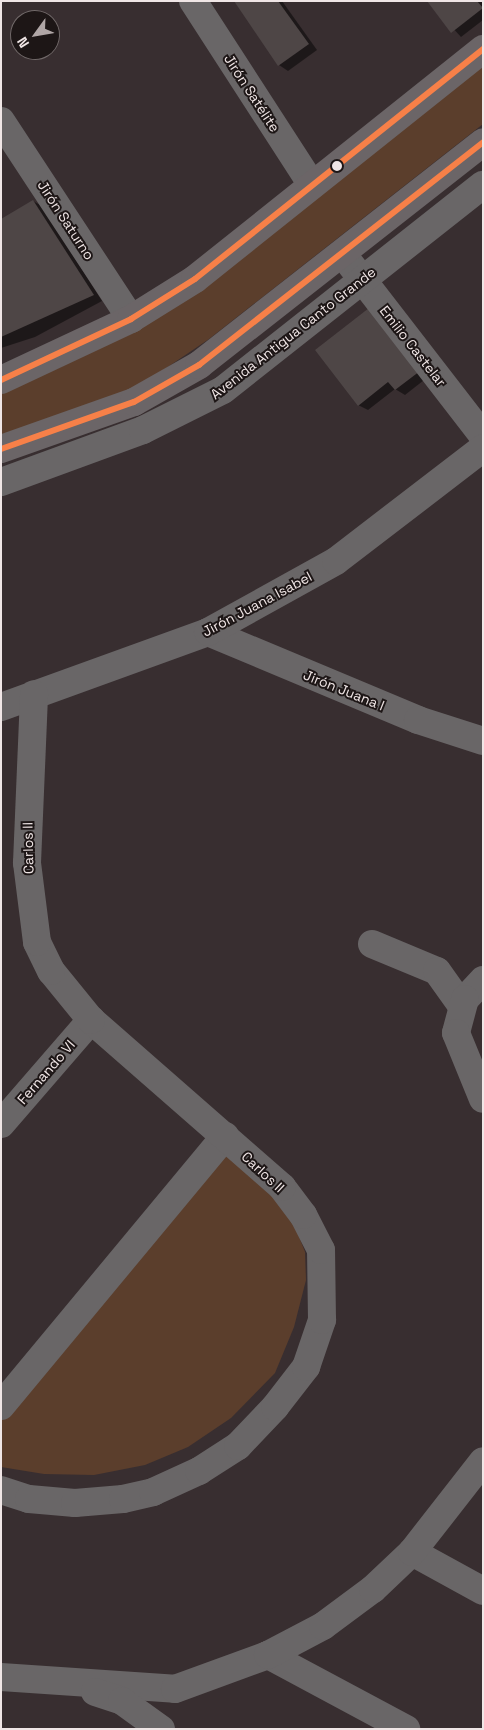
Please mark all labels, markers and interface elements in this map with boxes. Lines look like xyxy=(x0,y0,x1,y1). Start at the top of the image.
north arrow xyxy=(10,10,60,60)
text: N xyxy=(13,34,33,51)
street label: Jirón Satélite xyxy=(221,51,283,135)
unlabelled marker xyxy=(332,161,342,171)
street label: Jirón Saturno xyxy=(34,177,98,263)
street label: Avenida Antigua Canto Grande xyxy=(207,263,379,403)
street label: Emilio Castelar xyxy=(376,302,450,390)
street label: Jirón Juana Isabel xyxy=(199,568,315,640)
street label: Jirón Juana I xyxy=(301,666,387,714)
street label: Carlos II xyxy=(19,822,37,874)
street label: Fernando VI xyxy=(14,1036,78,1108)
street label: Carlos II xyxy=(238,1148,288,1196)

